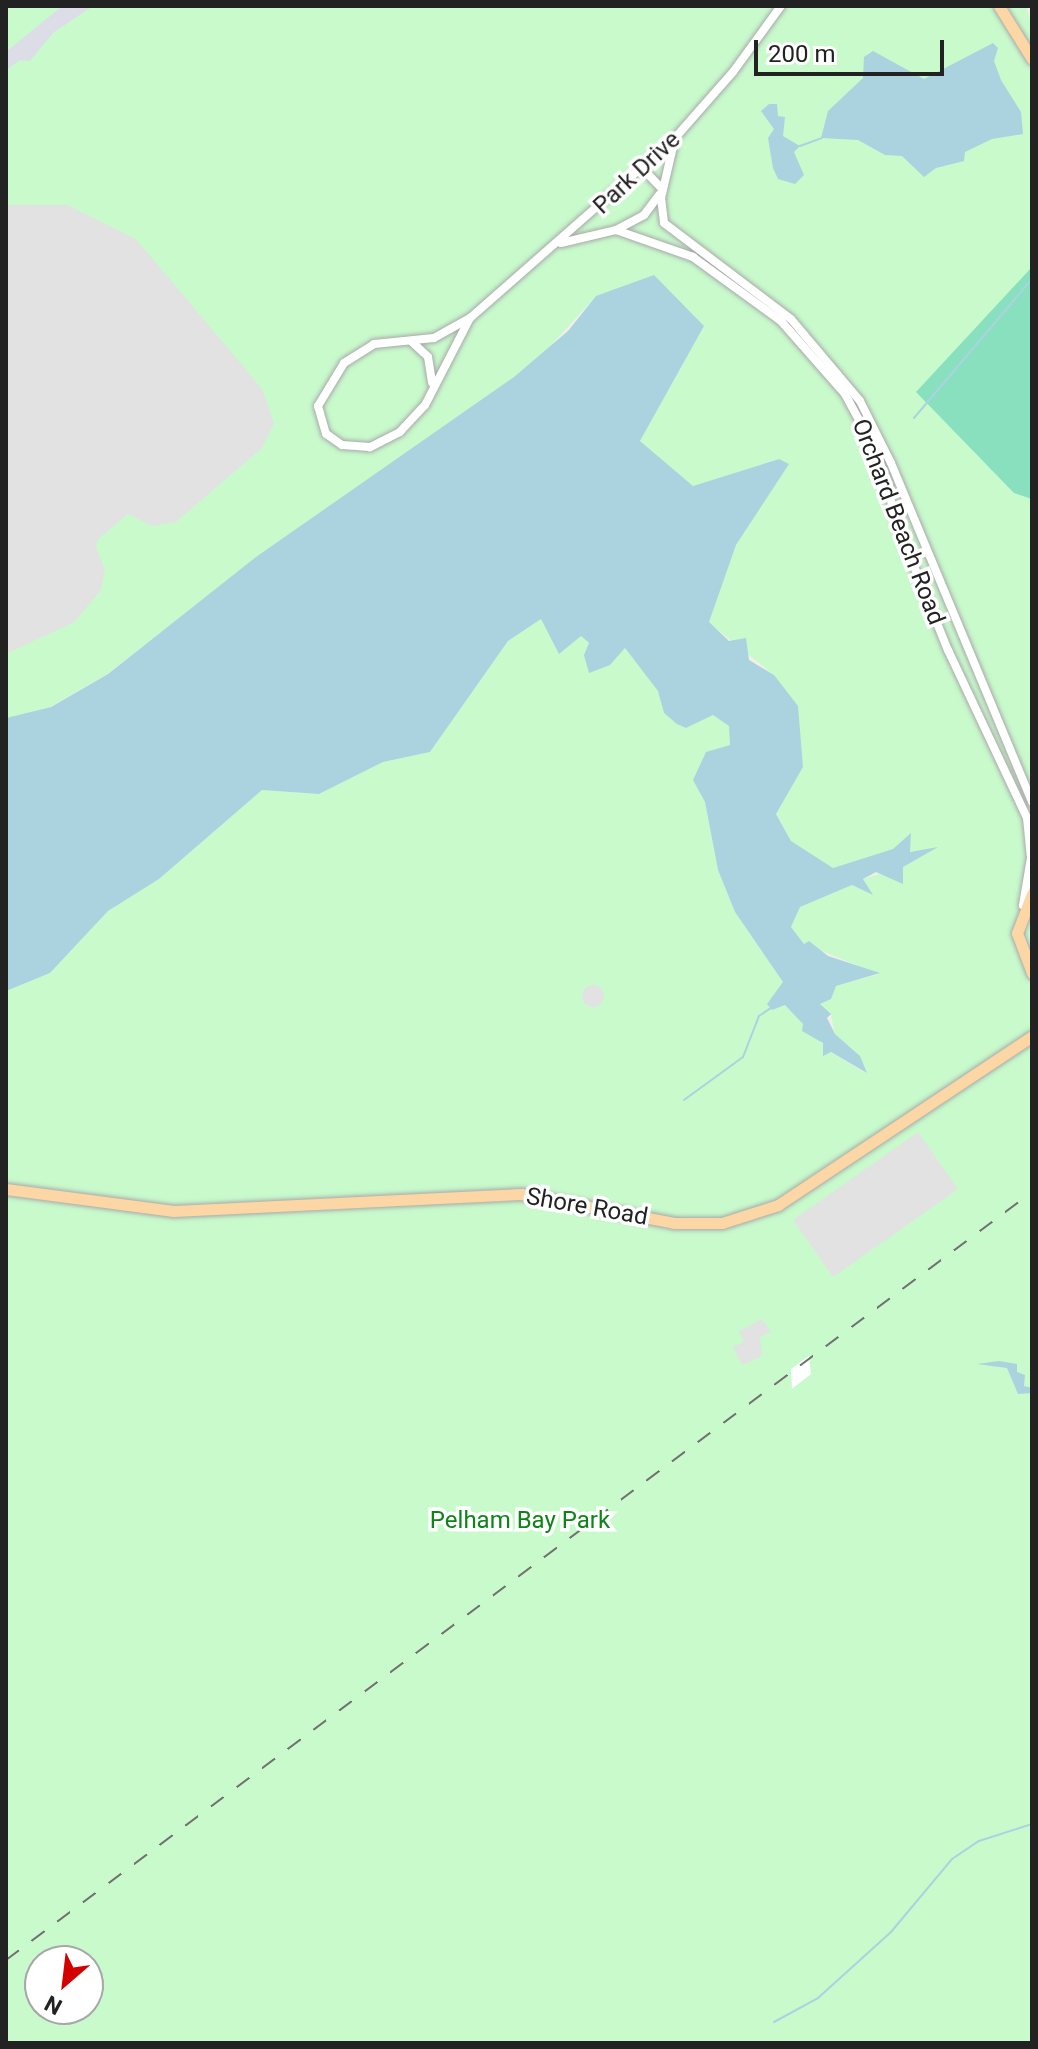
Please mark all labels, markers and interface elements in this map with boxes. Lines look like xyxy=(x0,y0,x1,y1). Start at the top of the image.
scale bar xyxy=(758,24,948,74)
text: 200 m xyxy=(768,40,835,68)
street label: Park Drive xyxy=(588,126,686,220)
street label: Orchard Beach Road xyxy=(845,415,951,629)
street label: Shore Road xyxy=(524,1182,650,1232)
park label: Pelham Bay Park xyxy=(430,1507,610,1535)
north arrow xyxy=(24,1945,104,2025)
text: N xyxy=(41,1990,66,2020)

